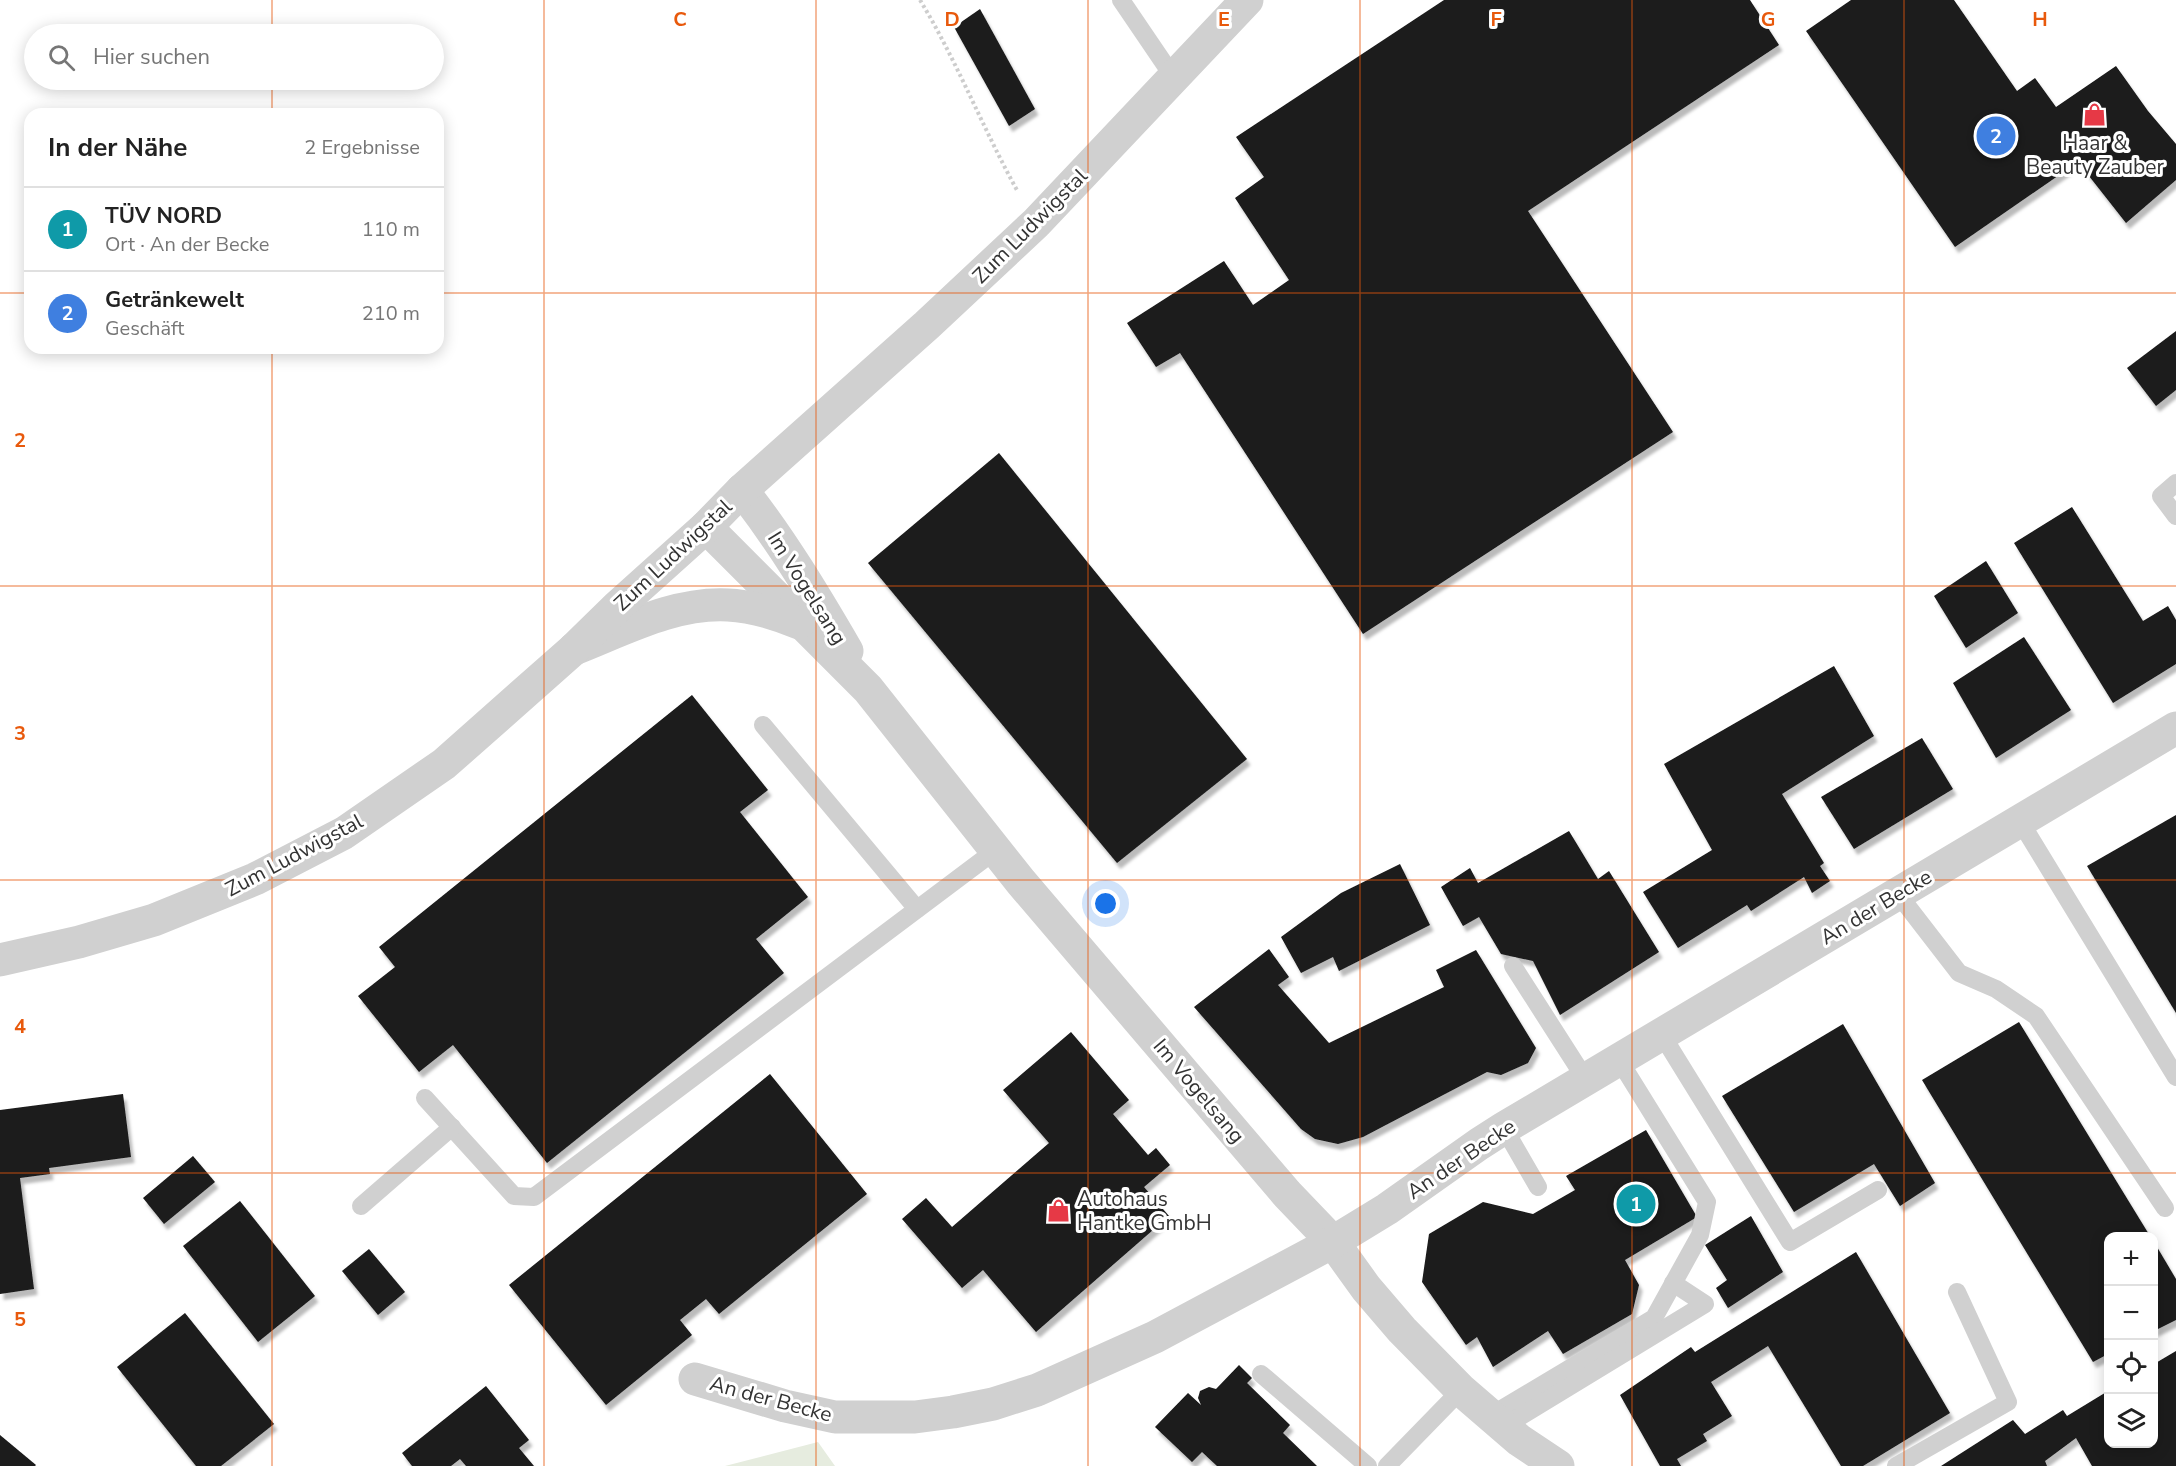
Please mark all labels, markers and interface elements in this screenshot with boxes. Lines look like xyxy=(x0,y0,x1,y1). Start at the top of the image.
text: C xyxy=(673,6,687,33)
text: D xyxy=(944,6,960,33)
text: E xyxy=(1218,6,1230,33)
text: F xyxy=(1490,6,1502,33)
text: G xyxy=(1761,6,1775,33)
text: H xyxy=(2032,6,2048,33)
search box xyxy=(24,24,444,90)
icon: search xyxy=(45,41,78,74)
text: Hier suchen xyxy=(93,42,210,72)
shop icon: Haar & Beauty Zauber xyxy=(2082,102,2108,128)
pin: 2 xyxy=(1976,114,2016,158)
place label: Haar & Beauty Zauber xyxy=(2026,129,2164,181)
text: In der Nähe xyxy=(48,130,187,165)
text: 2 Ergebnisse xyxy=(304,134,420,161)
street label: Zum Ludwigstal xyxy=(966,162,1094,290)
text: TÜV NORD xyxy=(105,201,222,231)
text: 1 xyxy=(62,216,74,243)
text: 110 m xyxy=(362,216,420,243)
text: Ort · An der Becke xyxy=(105,231,269,258)
text: Getränkewelt xyxy=(105,285,244,315)
text: 2 xyxy=(62,300,74,327)
text: 210 m xyxy=(362,300,420,327)
text: Geschäft xyxy=(105,315,184,342)
text: 2 xyxy=(14,427,26,454)
street label: Zum Ludwigstal xyxy=(608,492,739,617)
street label: Im Vogelsang xyxy=(761,526,853,650)
text: 3 xyxy=(14,720,26,747)
street label: Zum Ludwigstal xyxy=(220,807,368,903)
street label: An der Becke xyxy=(1815,863,1937,951)
your location xyxy=(1091,889,1120,918)
text: 4 xyxy=(14,1013,26,1040)
street label: Im Vogelsang xyxy=(1147,1033,1251,1149)
street label: An der Becke xyxy=(1401,1112,1521,1206)
pin: 1 xyxy=(1616,1182,1656,1226)
place label: Autohaus Hantke GmbH xyxy=(1077,1185,1212,1237)
shop icon: Autohaus Hantke GmbH xyxy=(1046,1198,1072,1224)
map controls xyxy=(2104,1232,2158,1448)
button: + xyxy=(2104,1232,2158,1286)
button: − xyxy=(2104,1286,2158,1340)
text: 5 xyxy=(14,1306,26,1333)
button: locate xyxy=(2104,1340,2158,1394)
street label: An der Becke xyxy=(707,1369,835,1429)
button: layers xyxy=(2104,1394,2158,1448)

